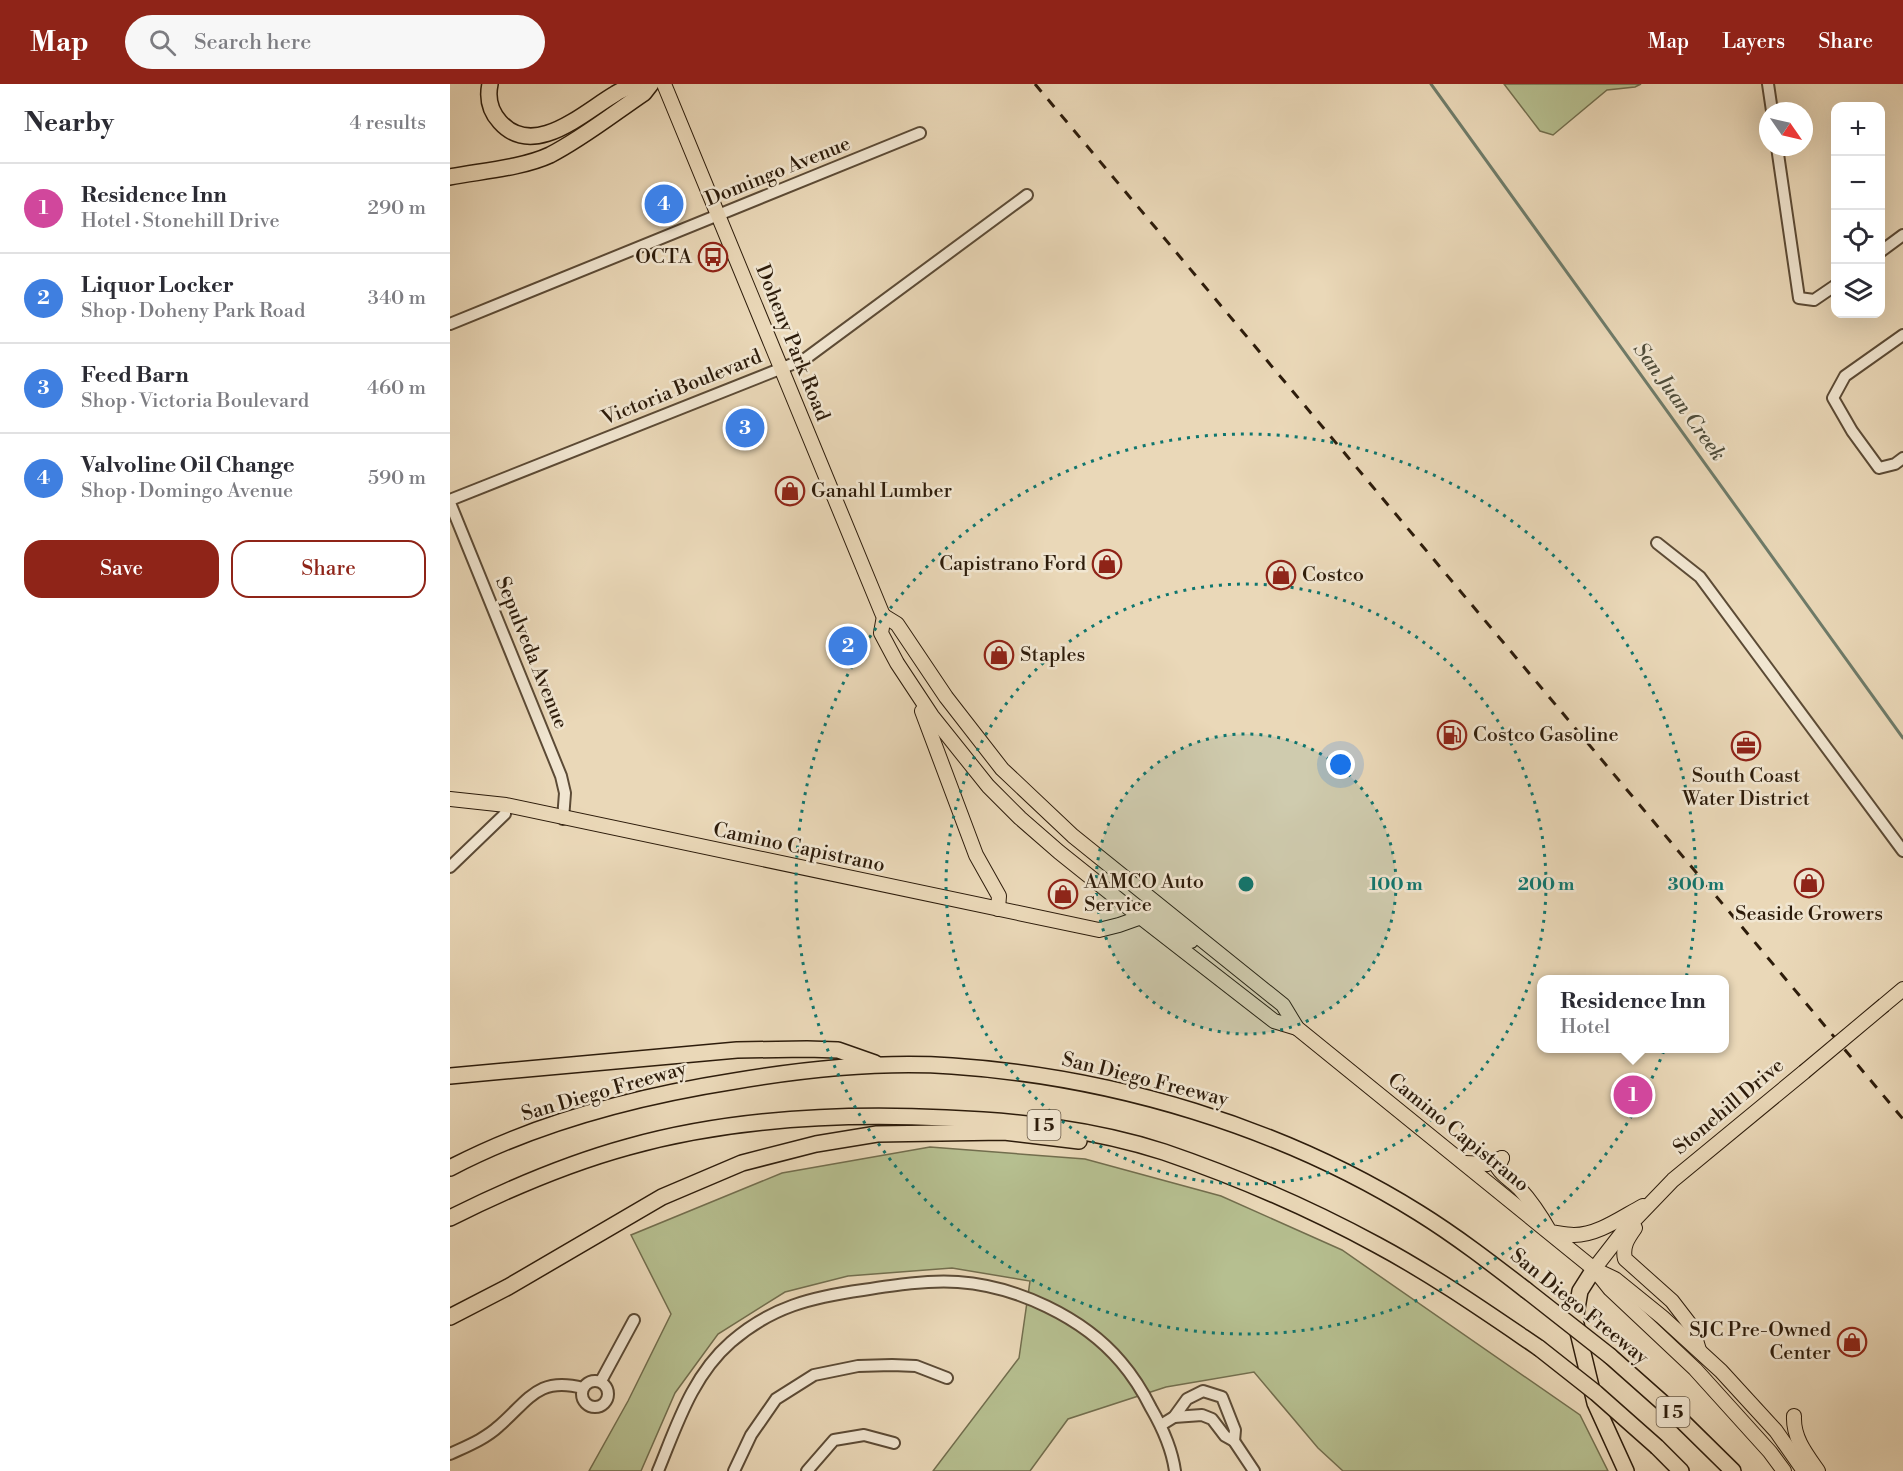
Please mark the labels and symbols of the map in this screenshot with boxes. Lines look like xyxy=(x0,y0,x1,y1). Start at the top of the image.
north arrow xyxy=(1759,102,1813,156)
street label: Domingo Avenue xyxy=(702,131,854,213)
pin: 4 xyxy=(644,182,684,226)
bus stop icon: OCTA xyxy=(697,241,729,273)
place label: OCTA xyxy=(635,245,693,270)
street label: Doheny Park Road xyxy=(749,261,835,425)
water label: San Juan Creek xyxy=(1627,338,1731,467)
street label: Victoria Boulevard xyxy=(597,344,766,432)
pin: 3 xyxy=(726,406,764,450)
shop icon: Ganahl Lumber xyxy=(774,475,806,507)
place label: Ganahl Lumber xyxy=(811,479,953,504)
shop icon: Capistrano Ford xyxy=(1091,548,1123,580)
place label: Capistrano Ford xyxy=(939,552,1087,577)
shop icon: Costco xyxy=(1265,559,1297,591)
place label: Costco xyxy=(1302,563,1364,588)
street label: Sepulveda Avenue xyxy=(489,573,573,733)
pin: 2 xyxy=(828,624,868,668)
shop icon: Staples xyxy=(983,639,1015,671)
place label: Staples xyxy=(1020,643,1085,668)
fuel station icon: Costco Gasoline xyxy=(1436,719,1468,751)
place label: Costco Gasoline xyxy=(1473,723,1619,748)
office icon: South Coast Water District xyxy=(1730,730,1762,762)
your location xyxy=(1326,750,1355,779)
place label: South Coast Water District xyxy=(1681,764,1810,812)
street label: Camino Capistrano xyxy=(711,818,887,878)
shop icon: Seaside Growers xyxy=(1793,867,1825,899)
place label: AAMCO Auto Service xyxy=(1083,870,1204,918)
text: 100 m xyxy=(1369,873,1423,896)
text: 200 m xyxy=(1518,873,1575,896)
text: 300 m xyxy=(1668,873,1725,896)
centre of rings xyxy=(1236,874,1256,894)
shop icon: AAMCO Auto Service xyxy=(1047,878,1079,910)
place label: Seaside Growers xyxy=(1735,902,1883,927)
street label: San Diego Freeway xyxy=(1059,1047,1231,1113)
street label: Stonehill Drive xyxy=(1668,1053,1790,1161)
street label: San Diego Freeway xyxy=(518,1056,690,1128)
street label: Camino Capistrano xyxy=(1382,1068,1534,1198)
pin: 1 xyxy=(1614,1072,1652,1118)
road number: I 5 xyxy=(1028,1110,1060,1140)
street label: San Diego Freeway xyxy=(1505,1244,1653,1371)
place label: SJC Pre-Owned Center xyxy=(1689,1318,1832,1366)
shop icon: SJC Pre-Owned Center xyxy=(1836,1326,1868,1358)
road number: I 5 xyxy=(1656,1397,1690,1427)

